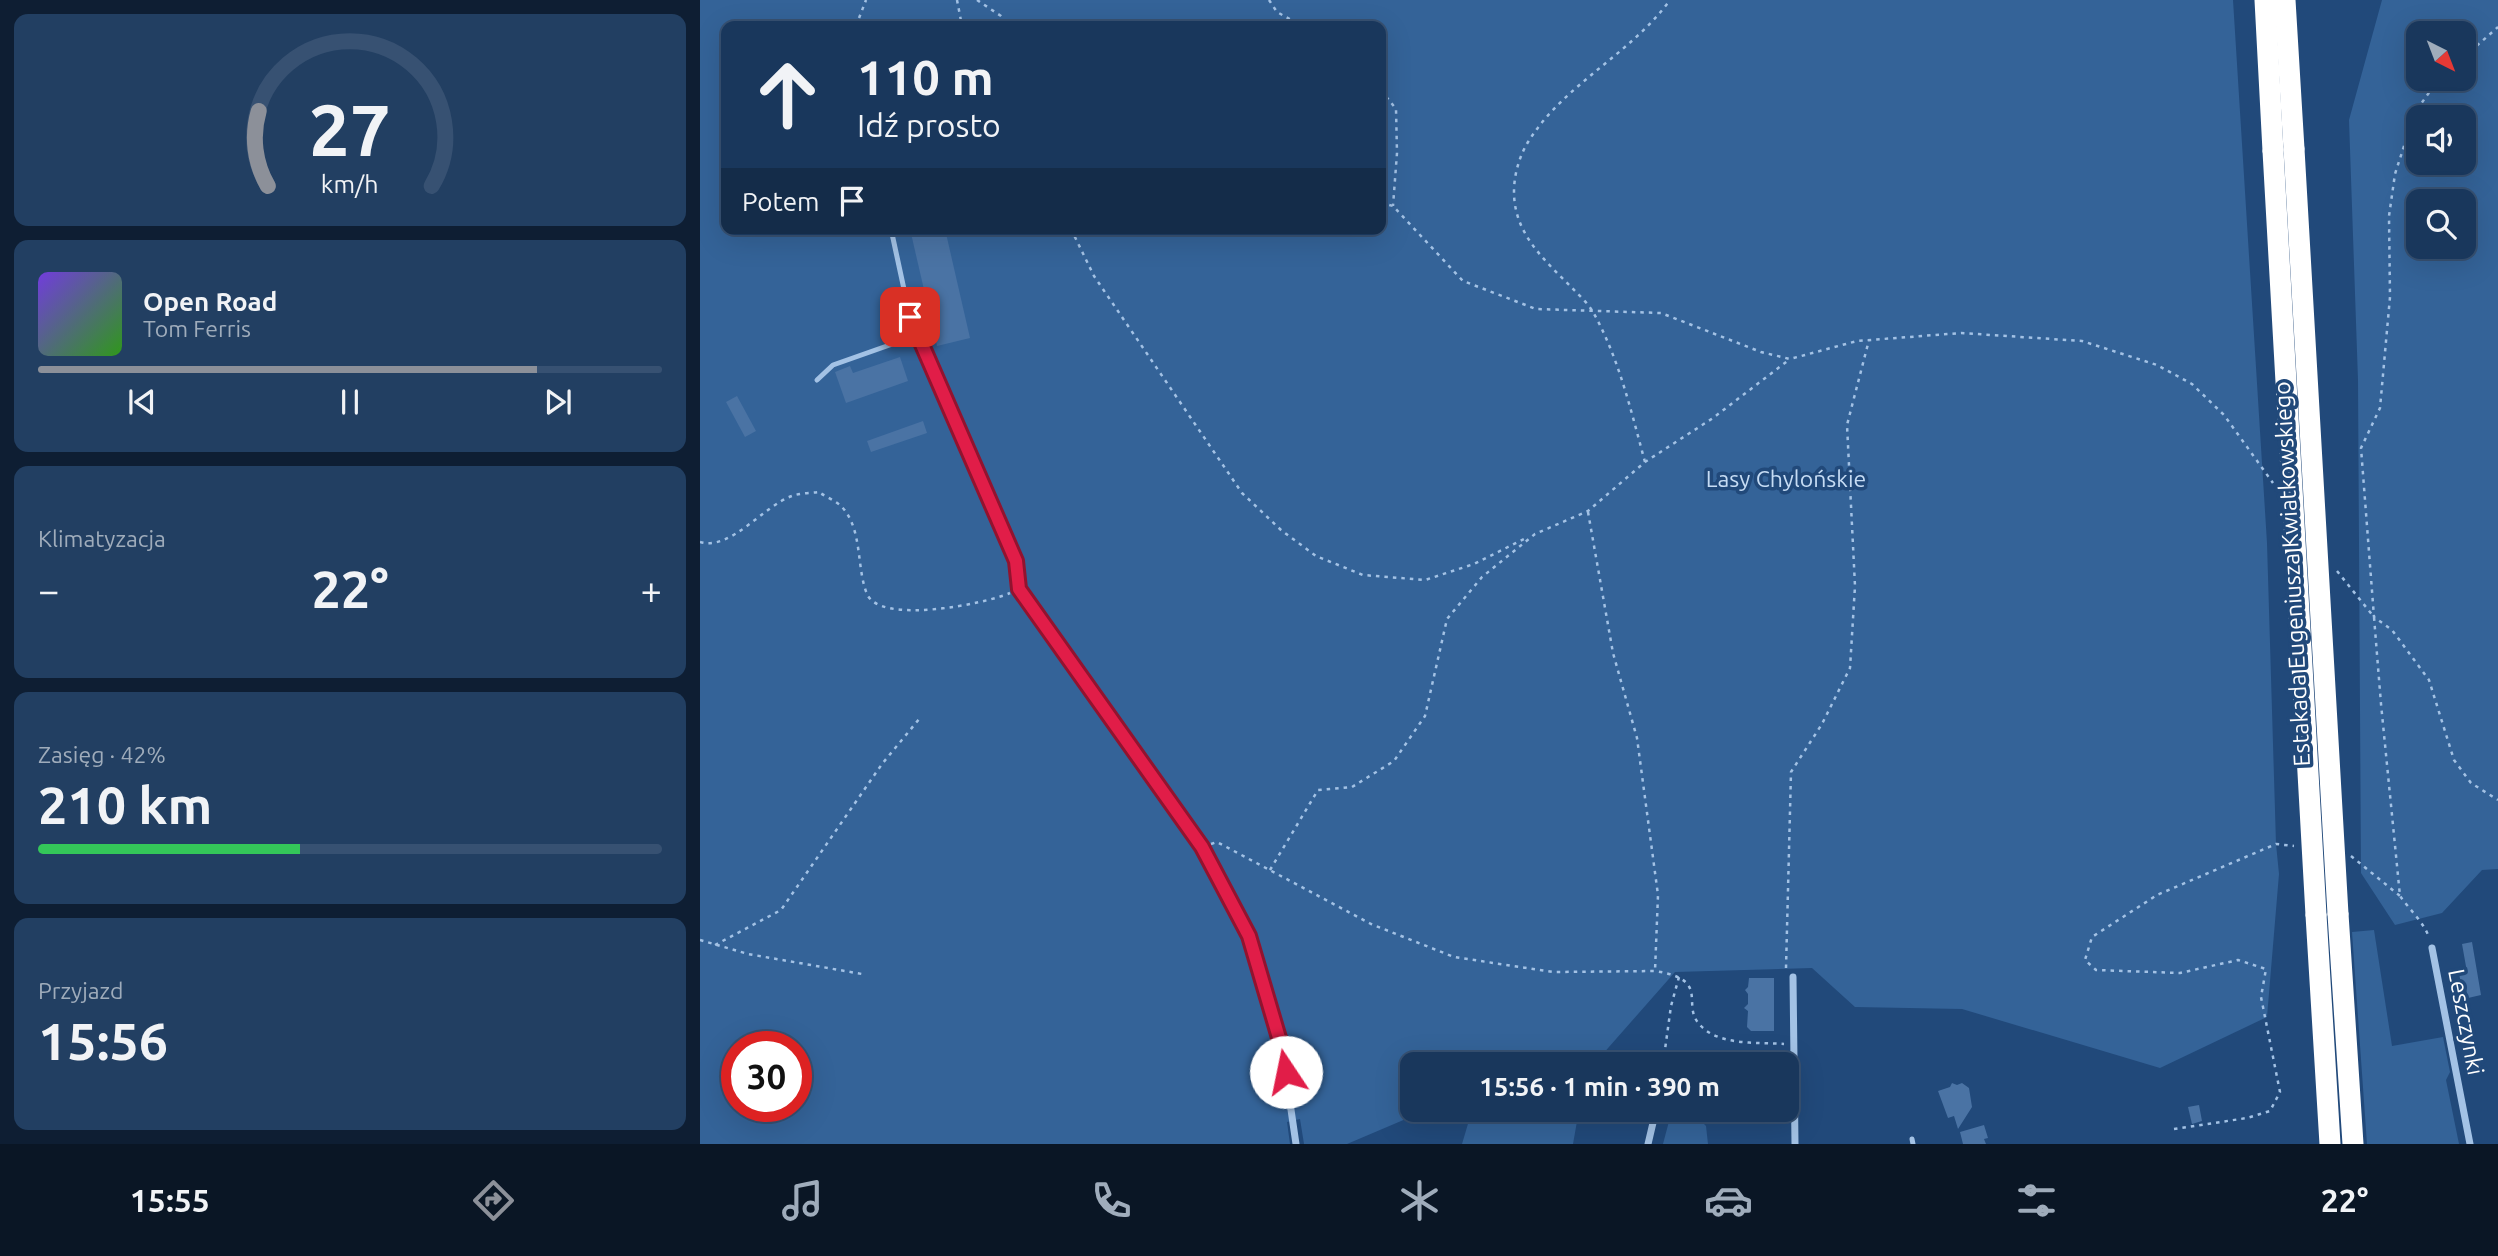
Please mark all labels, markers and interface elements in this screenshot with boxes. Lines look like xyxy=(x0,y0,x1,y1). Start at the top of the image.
north arrow xyxy=(2406,21,2476,91)
map controls xyxy=(2406,21,2476,259)
icon: ahead xyxy=(742,49,833,140)
text: 110 m xyxy=(857,49,994,104)
text: 27 xyxy=(309,88,391,170)
button: sound xyxy=(2406,105,2476,175)
text: Idź prosto xyxy=(857,107,1001,143)
text: km/h xyxy=(321,170,379,198)
icon: arrive xyxy=(833,182,871,220)
text: Potem xyxy=(742,187,819,216)
button: search xyxy=(2406,189,2476,259)
text: Open Road xyxy=(143,287,277,316)
pin xyxy=(880,287,940,347)
icon: arrive xyxy=(891,298,929,336)
text: Tom Ferris xyxy=(143,316,251,341)
street label: Estakada Eugeniusza Kwiatkowskiego xyxy=(2269,381,2314,767)
icon: previous xyxy=(123,383,161,421)
icon: pause xyxy=(331,383,369,421)
icon: next xyxy=(539,383,577,421)
park label: Lasy Chylońskie xyxy=(1706,466,1866,491)
text: Klimatyzacja xyxy=(38,526,166,551)
text: 22° xyxy=(311,560,389,618)
text: − xyxy=(38,569,59,611)
text: + xyxy=(641,569,662,611)
text: Zasięg · 42% xyxy=(38,742,166,767)
text: 210 km xyxy=(38,776,212,834)
street label: Leszczynki xyxy=(2444,967,2489,1077)
text: Przyjazd xyxy=(38,978,123,1003)
text: 15:56 xyxy=(38,1012,168,1070)
speed limit sign: 30 xyxy=(721,1031,812,1122)
position arrow xyxy=(1249,1035,1323,1109)
text: 15:56 · 1 min · 390 m xyxy=(1479,1072,1720,1101)
icon: directions xyxy=(469,1176,518,1225)
icon: music xyxy=(778,1176,827,1225)
icon: phone xyxy=(1087,1176,1136,1225)
icon: climate xyxy=(1395,1176,1444,1225)
icon: car xyxy=(1704,1176,1753,1225)
icon: filters xyxy=(2012,1176,2061,1225)
text: 15:55 xyxy=(130,1182,210,1218)
text: 22° xyxy=(2321,1182,2368,1218)

